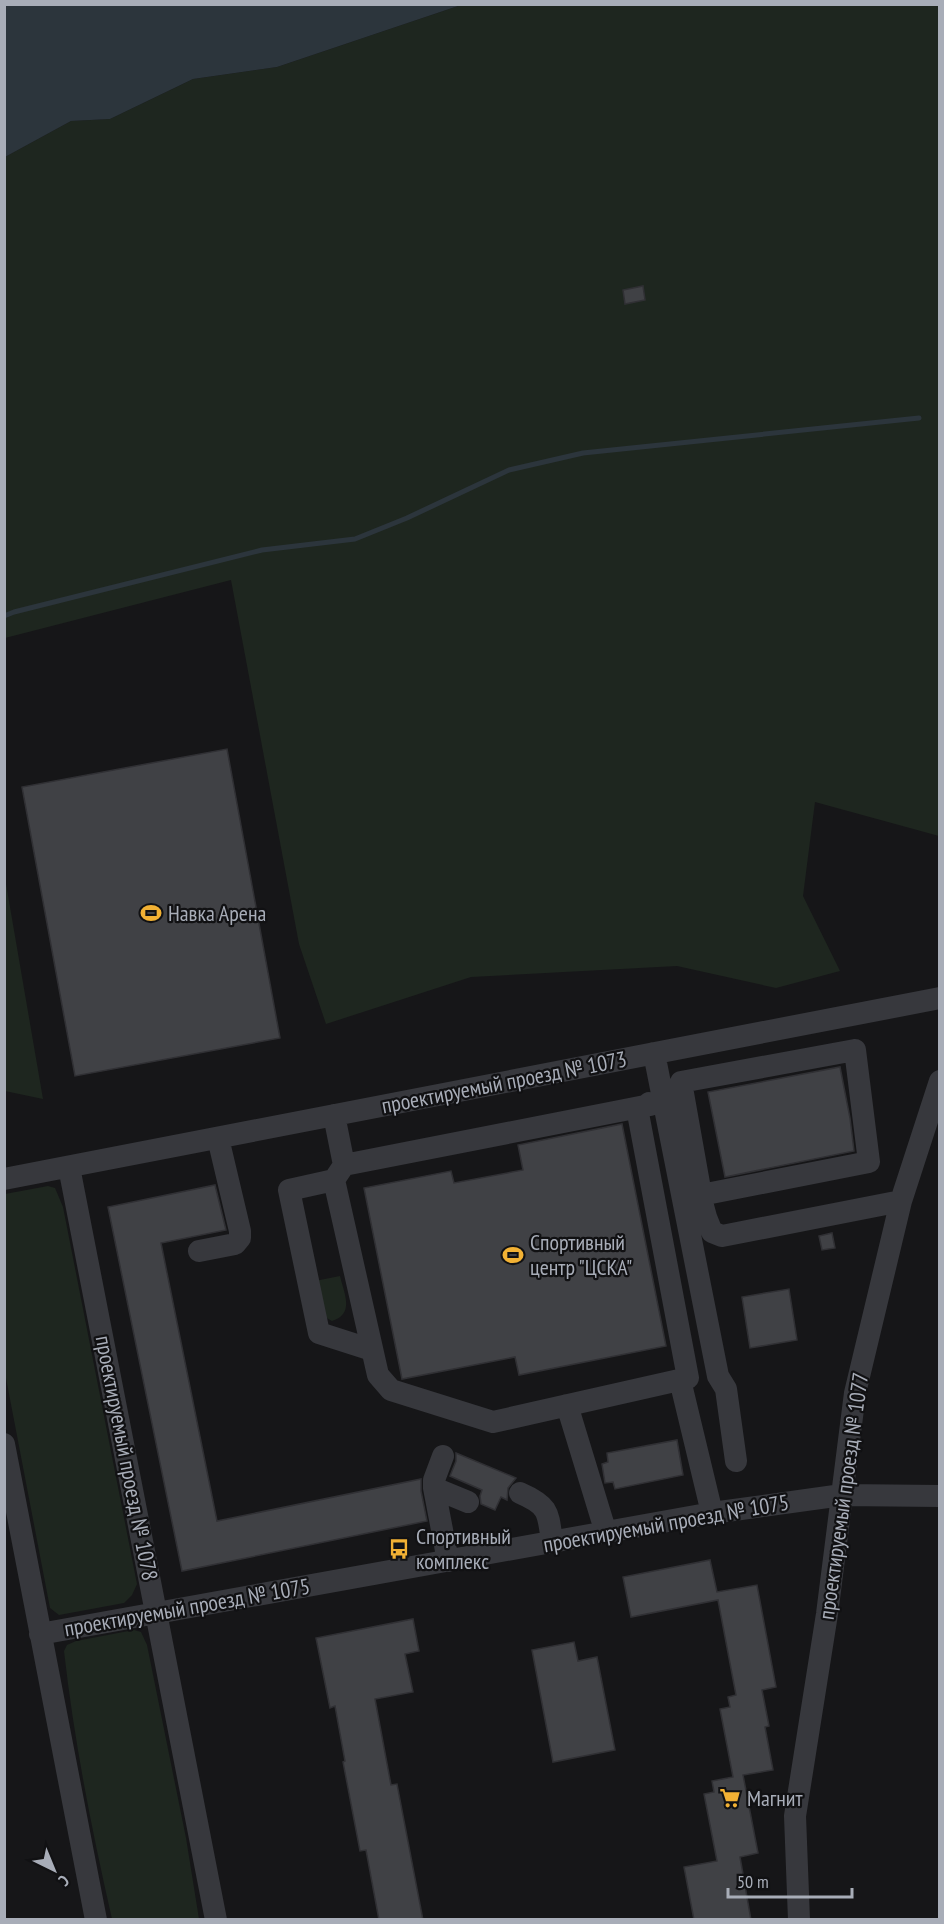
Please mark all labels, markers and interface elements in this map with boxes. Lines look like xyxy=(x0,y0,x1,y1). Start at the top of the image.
place label: Навка Арена xyxy=(168,899,266,927)
sports icon: Навка Арена xyxy=(139,901,163,925)
street label: проектируемый проезд № 1073 xyxy=(379,1044,629,1120)
place label: Спортивный центр "ЦСКА" xyxy=(530,1228,632,1281)
sports icon: Спортивный центр "ЦСКА" xyxy=(501,1243,525,1267)
street label: проектируемый проезд № 1078 xyxy=(89,1333,165,1583)
street label: проектируемый проезд № 1077 xyxy=(812,1371,874,1621)
street label: проектируемый проезд № 1075 xyxy=(541,1488,791,1558)
place label: Спортивный комплекс xyxy=(416,1522,511,1575)
bus stop icon: Спортивный комплекс xyxy=(387,1537,411,1561)
street label: проектируемый проезд № 1075 xyxy=(62,1572,312,1642)
place label: Магнит xyxy=(747,1784,804,1812)
supermarket icon: Магнит xyxy=(718,1786,742,1810)
north arrow xyxy=(24,1840,84,1900)
scale bar xyxy=(728,1861,852,1899)
text: 50 m xyxy=(737,1870,769,1893)
text: С xyxy=(54,1871,74,1891)

